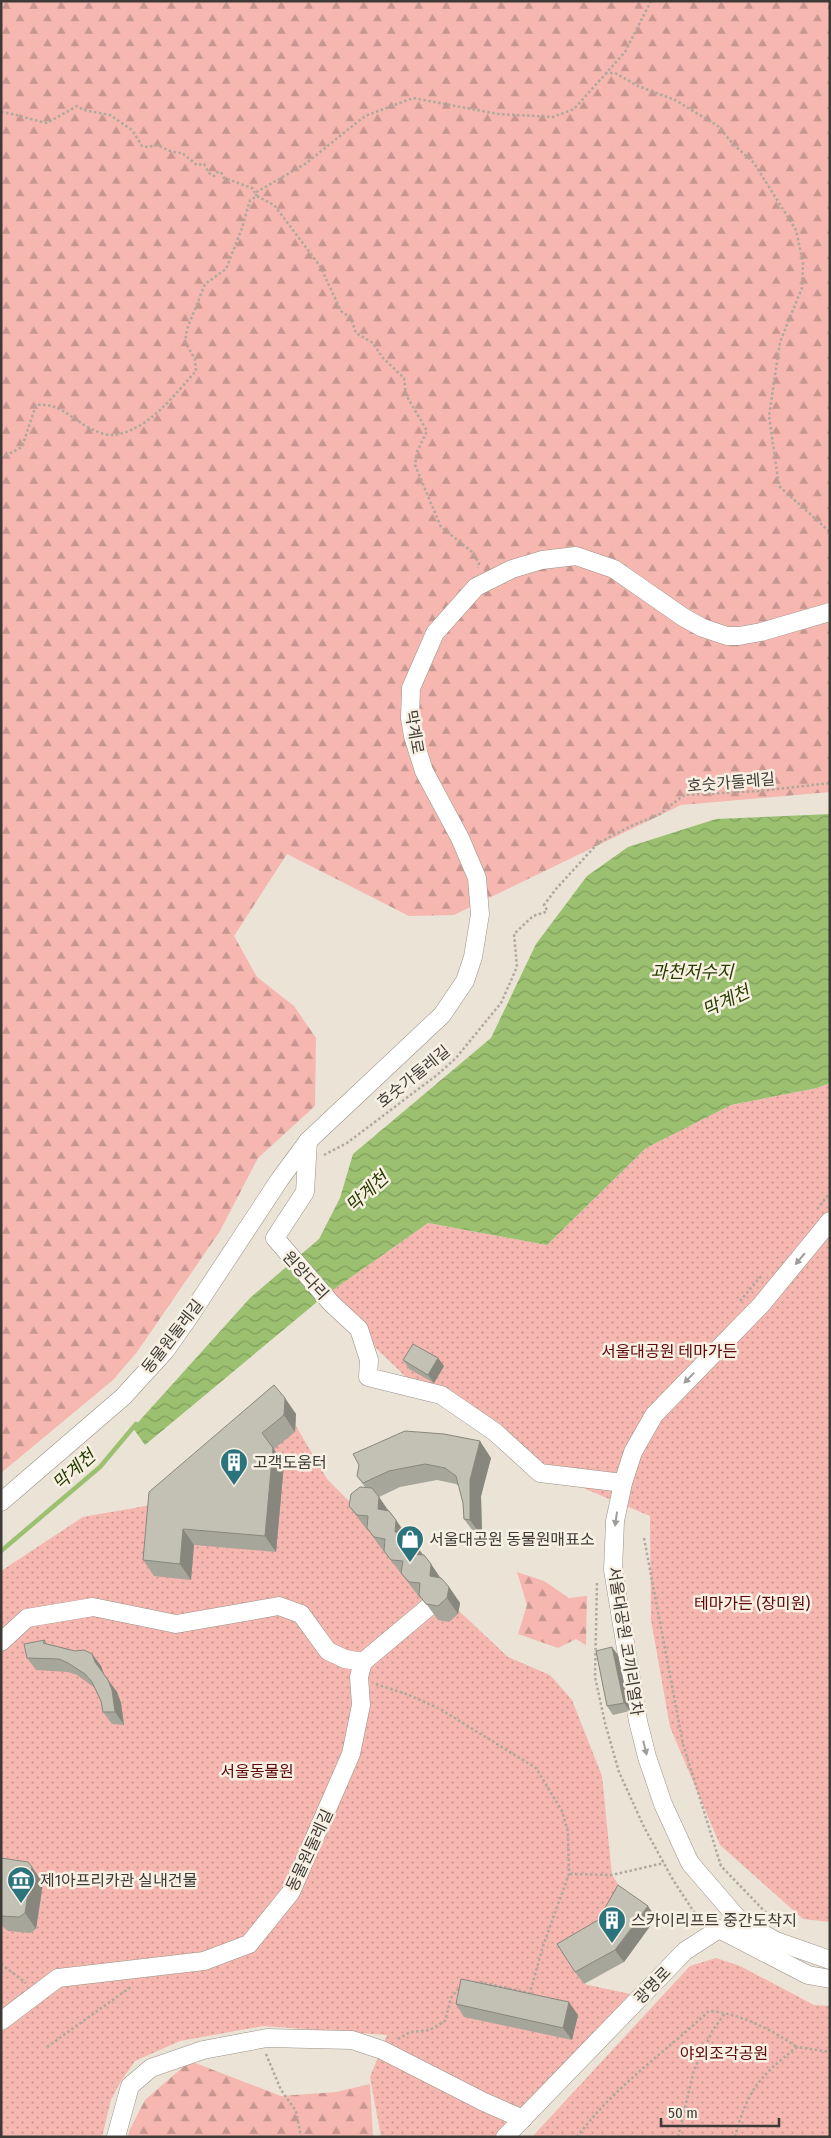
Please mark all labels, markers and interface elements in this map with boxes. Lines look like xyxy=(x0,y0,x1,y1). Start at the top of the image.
street label: 막계로 xyxy=(401,709,428,756)
street label: 호숫가둘레길 xyxy=(686,769,776,796)
water label: 과천저수지 xyxy=(651,961,735,983)
water label: 막계천 xyxy=(699,980,755,1021)
street label: 호숫가둘레길 xyxy=(373,1041,454,1112)
water label: 막계천 xyxy=(341,1165,394,1217)
street label: 원앙다리 xyxy=(279,1247,332,1304)
one-way arrow xyxy=(794,1252,805,1265)
street label: 동물원둘레길 xyxy=(138,1296,207,1377)
park label: 서울대공원 테마가든 xyxy=(601,1342,737,1361)
one-way arrow xyxy=(683,1372,695,1384)
water label: 막계천 xyxy=(48,1444,102,1495)
building icon: 고객도움터 xyxy=(219,1447,249,1486)
place label: 고객도움터 xyxy=(253,1453,327,1472)
one-way arrow xyxy=(611,1511,619,1527)
shop icon: 서울대공원 동물원매표소 xyxy=(395,1524,425,1563)
place label: 서울대공원 동물원매표소 xyxy=(429,1530,595,1549)
street label: 서울대공원 코끼리열차 xyxy=(604,1565,647,1717)
park label: 테마가든 (장미원) xyxy=(694,1594,810,1613)
one-way arrow xyxy=(641,1740,649,1756)
park label: 서울동물원 xyxy=(220,1762,294,1781)
street label: 동물원둘레길 xyxy=(282,1806,337,1894)
museum icon: 제1아프리카관 실내건물 xyxy=(6,1865,36,1904)
place label: 제1아프리카관 실내건물 xyxy=(40,1871,197,1890)
building icon: 스카이리프트 중간도착지 xyxy=(597,1905,627,1944)
place label: 스카이리프트 중간도착지 xyxy=(631,1911,797,1930)
street label: 광명로 xyxy=(630,1963,675,2008)
park label: 야외조각공원 xyxy=(680,2044,768,2063)
scale bar xyxy=(661,2096,778,2128)
text: 50 m xyxy=(668,2104,698,2122)

